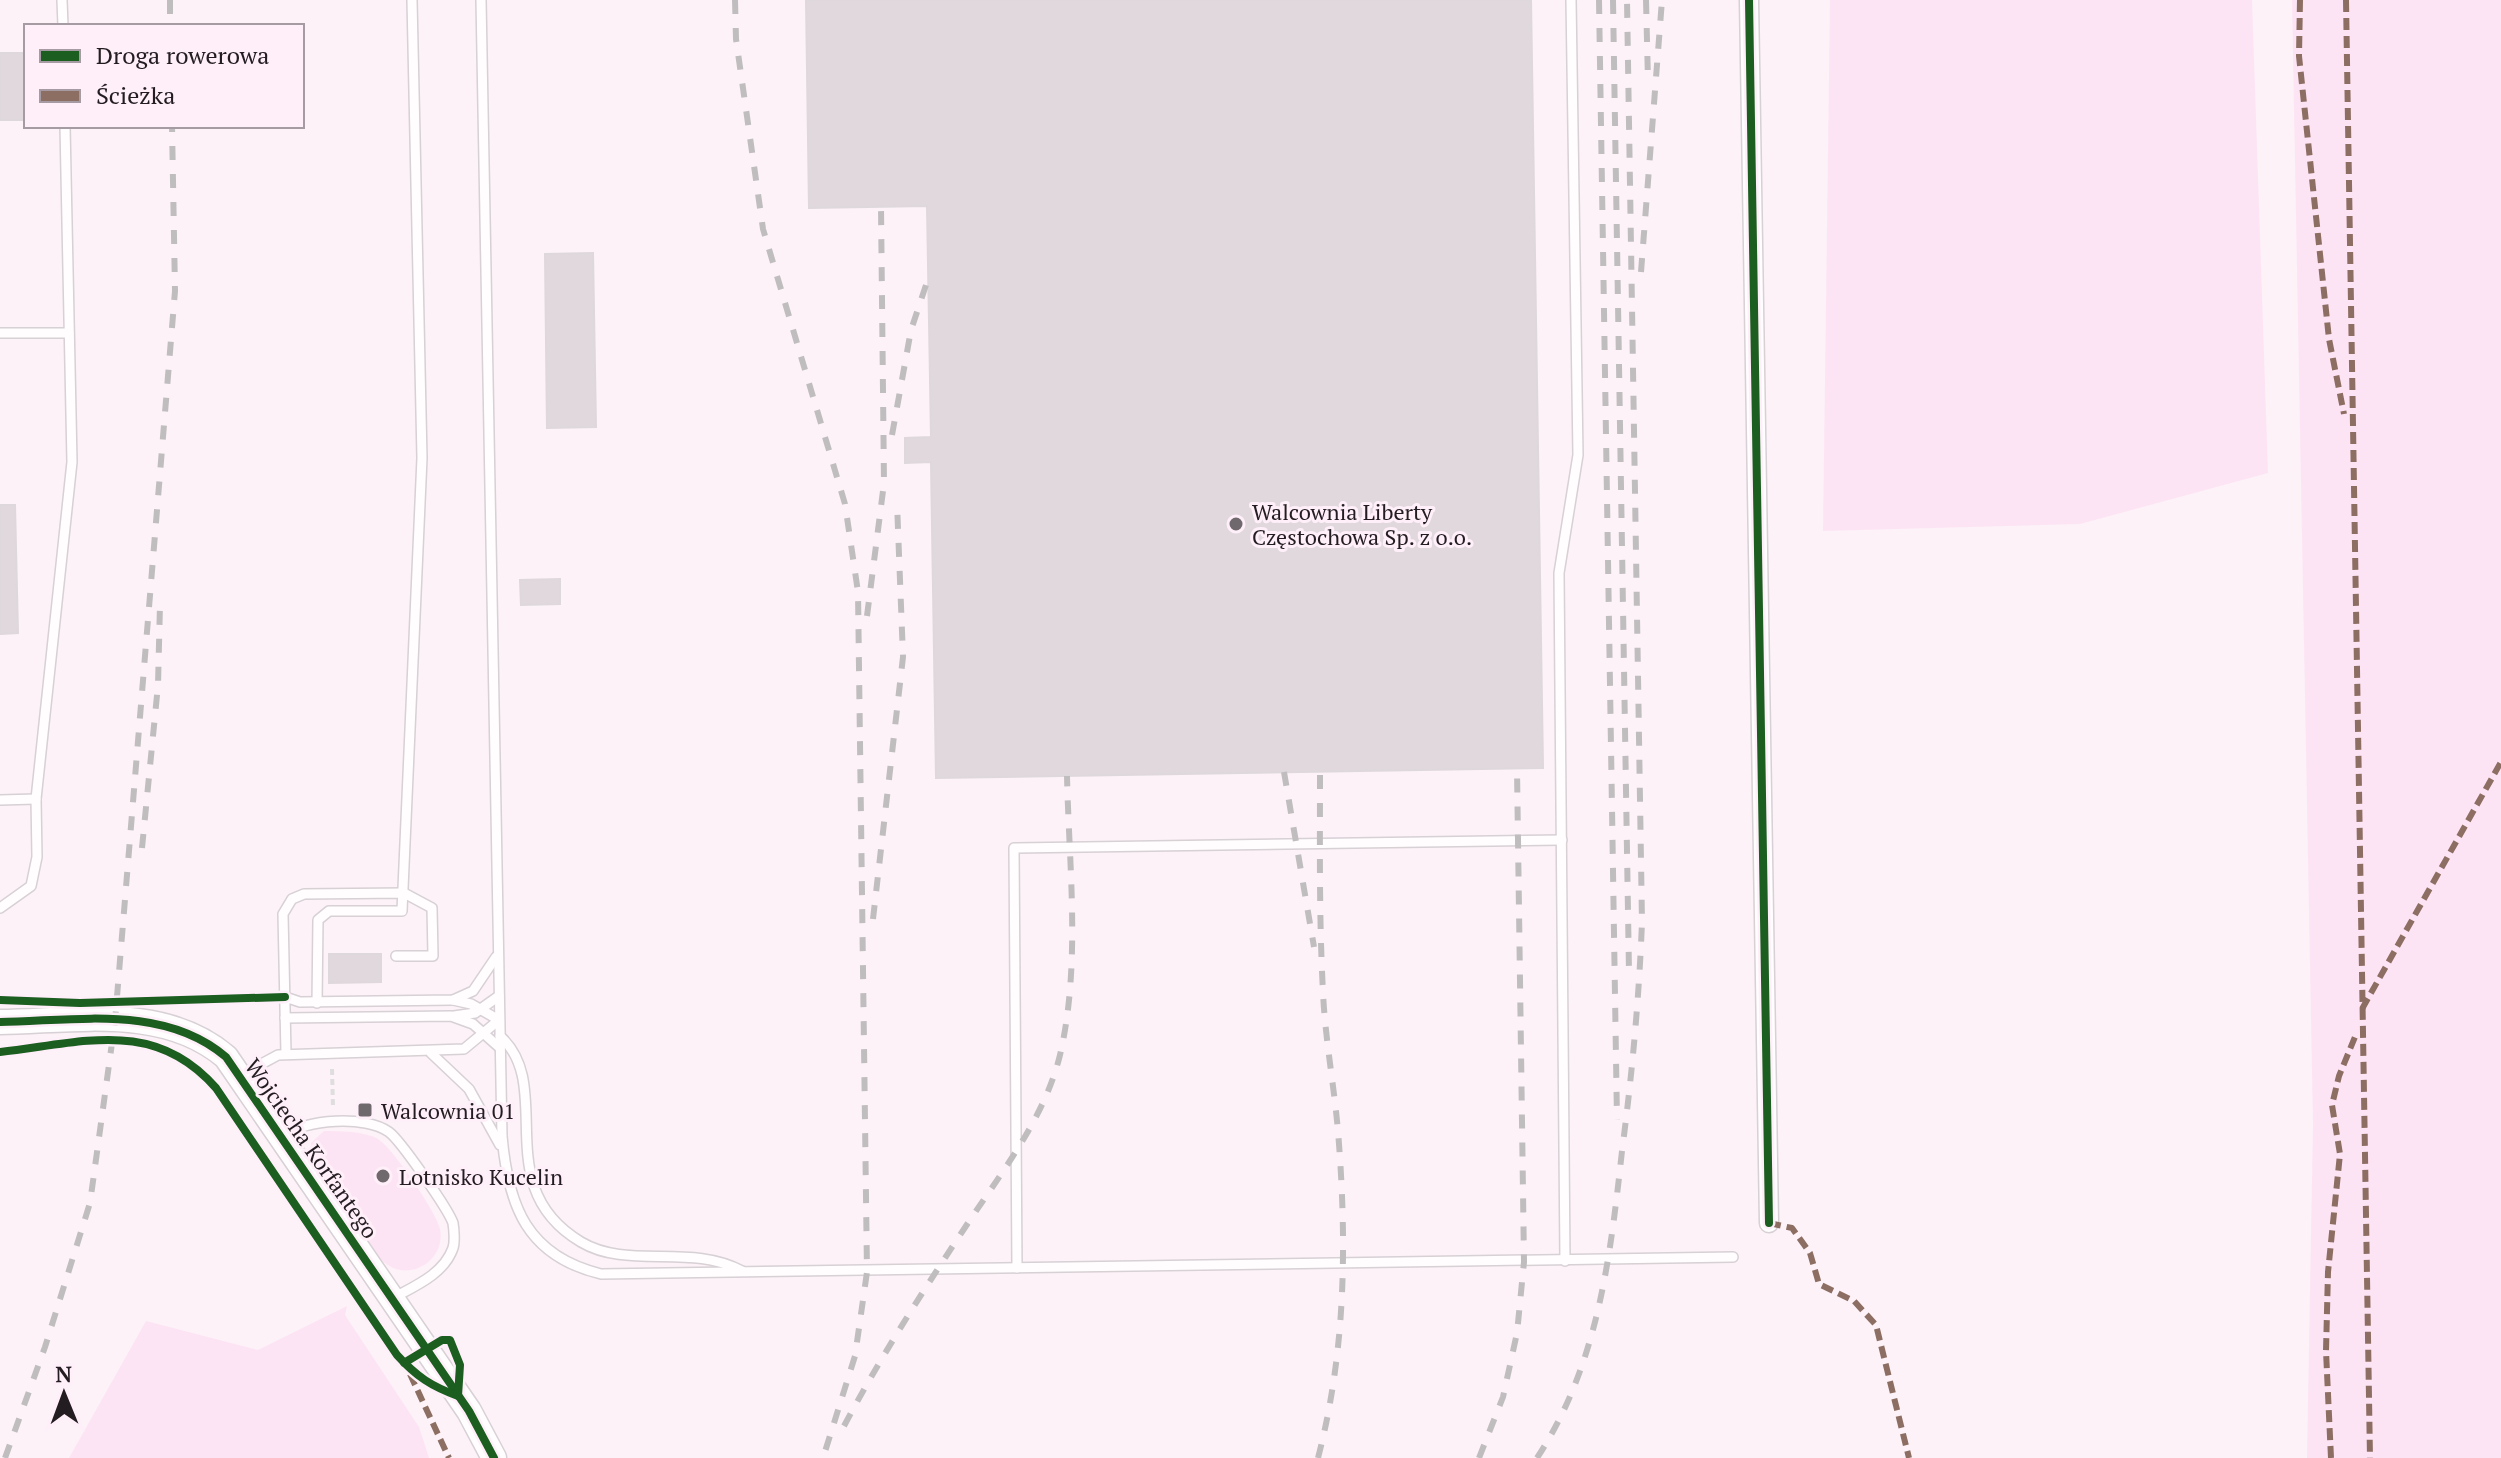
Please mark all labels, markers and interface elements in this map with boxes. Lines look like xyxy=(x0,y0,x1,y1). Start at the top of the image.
legend xyxy=(24,24,304,128)
text: Droga rowerowa xyxy=(96,39,269,71)
text: Ścieżka xyxy=(96,79,175,111)
place label: Walcownia Liberty Częstochowa Sp. z o.o. xyxy=(1252,497,1472,551)
marker: Walcownia Liberty Częstochowa Sp. z o.o. xyxy=(1227,515,1245,533)
street label: Wojciecha Korfantego xyxy=(239,1052,385,1244)
place label: Walcownia 01 xyxy=(381,1096,515,1125)
marker: Walcownia 01 xyxy=(356,1101,374,1119)
place label: Lotnisko Kucelin xyxy=(399,1162,563,1191)
marker: Lotnisko Kucelin xyxy=(374,1167,392,1185)
north arrow xyxy=(24,1354,104,1434)
text: N xyxy=(55,1359,73,1388)

